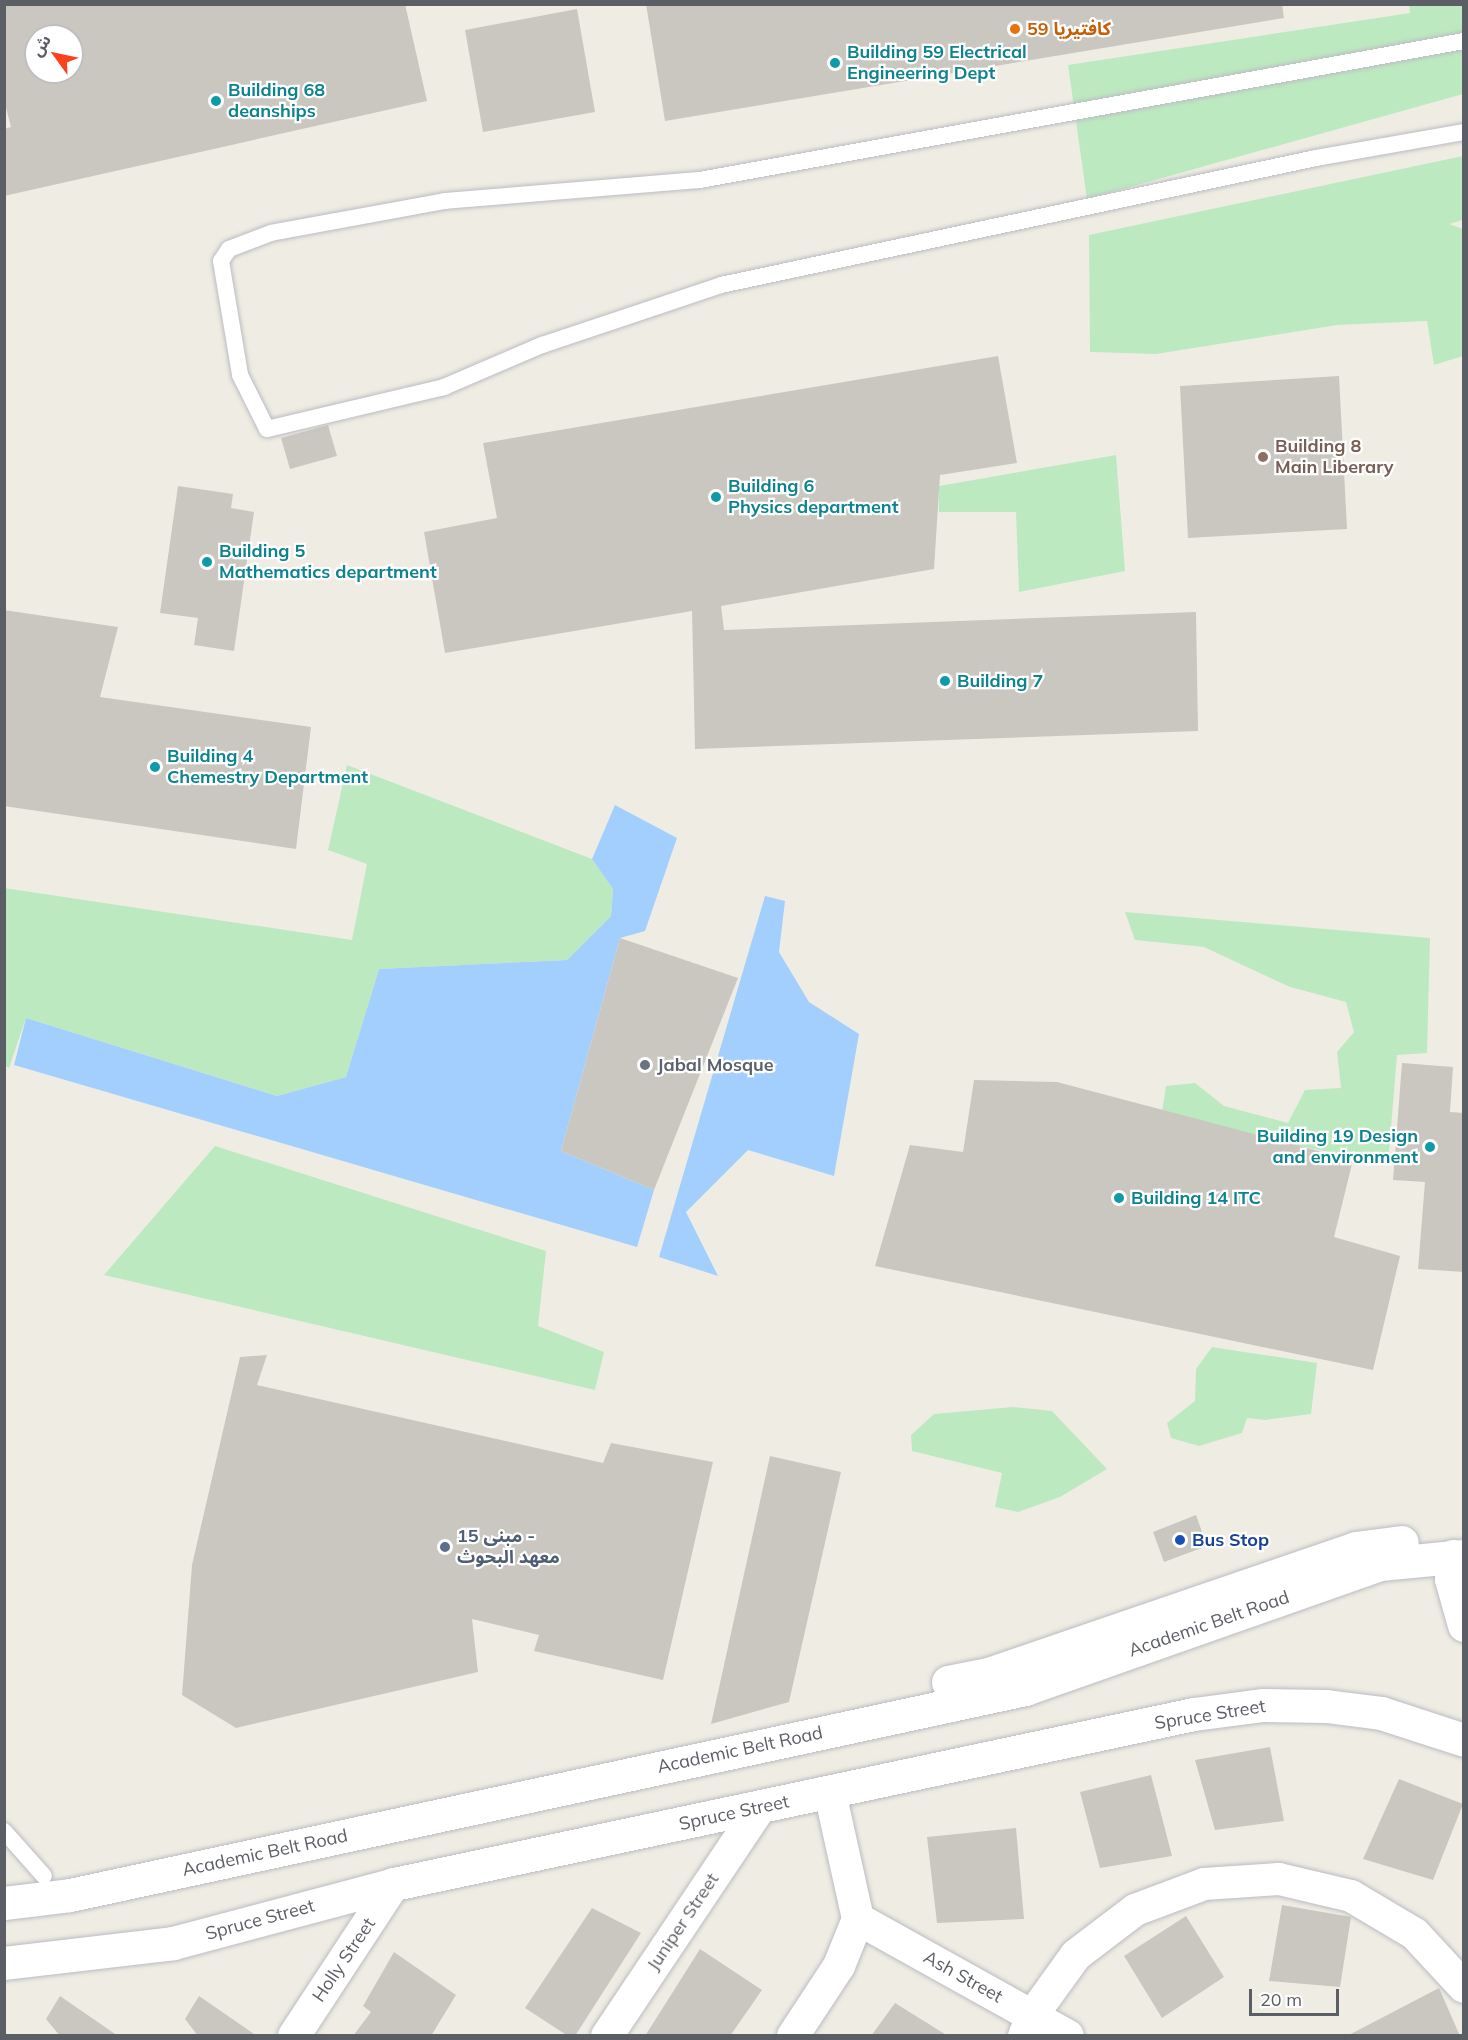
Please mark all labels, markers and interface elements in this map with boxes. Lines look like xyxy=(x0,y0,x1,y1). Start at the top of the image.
place label: كافتيريا 59 xyxy=(1027,18,1111,40)
marker: كافتيريا 59 xyxy=(1008,22,1022,36)
north arrow xyxy=(24,24,84,84)
text: ش xyxy=(26,31,55,60)
place label: Building 59 Electrical Engineering Dept xyxy=(847,42,1027,84)
marker: Building 59 Electrical Engineering Dept xyxy=(828,56,842,70)
place label: Building 68 deanships xyxy=(228,80,325,122)
marker: Building 68 deanships xyxy=(209,94,223,108)
place label: Building 8 Main Liberary xyxy=(1275,436,1394,478)
marker: Building 8 Main Liberary xyxy=(1256,450,1270,464)
place label: Building 6 Physics department xyxy=(728,476,899,518)
marker: Building 6 Physics department xyxy=(709,490,723,504)
place label: Building 5 Mathematics department xyxy=(219,541,437,584)
marker: Building 5 Mathematics department xyxy=(200,555,214,569)
place label: Building 7 xyxy=(957,670,1043,692)
marker: Building 7 xyxy=(938,674,952,688)
place label: Building 4 Chemestry Department xyxy=(167,746,368,789)
marker: Building 4 Chemestry Department xyxy=(148,760,162,774)
place label: Jabal Mosque xyxy=(657,1054,774,1076)
marker: Jabal Mosque xyxy=(638,1058,652,1072)
place label: Building 19 Design and environment xyxy=(1257,1126,1418,1168)
marker: Building 19 Design and environment xyxy=(1423,1140,1437,1154)
place label: Building 14 ITC xyxy=(1131,1187,1261,1209)
marker: Building 14 ITC xyxy=(1112,1191,1126,1205)
place label: مبنى 15 - معهد البحوث xyxy=(457,1526,560,1568)
place label: Bus Stop xyxy=(1192,1529,1269,1551)
marker: Bus Stop xyxy=(1173,1533,1187,1547)
marker: مبنى 15 - معهد البحوث xyxy=(438,1540,452,1554)
street label: Academic Belt Road xyxy=(1126,1586,1292,1662)
street label: Spruce Street xyxy=(1153,1696,1267,1734)
street label: Academic Belt Road xyxy=(655,1722,825,1778)
street label: Spruce Street xyxy=(677,1791,791,1835)
street label: Academic Belt Road xyxy=(180,1825,350,1881)
street label: Juniper Street xyxy=(643,1869,723,1975)
street label: Spruce Street xyxy=(203,1895,317,1945)
street label: Holly Street xyxy=(308,1914,380,2006)
street label: Ash Street xyxy=(920,1946,1006,2008)
scale bar xyxy=(1252,1977,1342,2015)
text: 20 m xyxy=(1260,1988,1302,2011)

